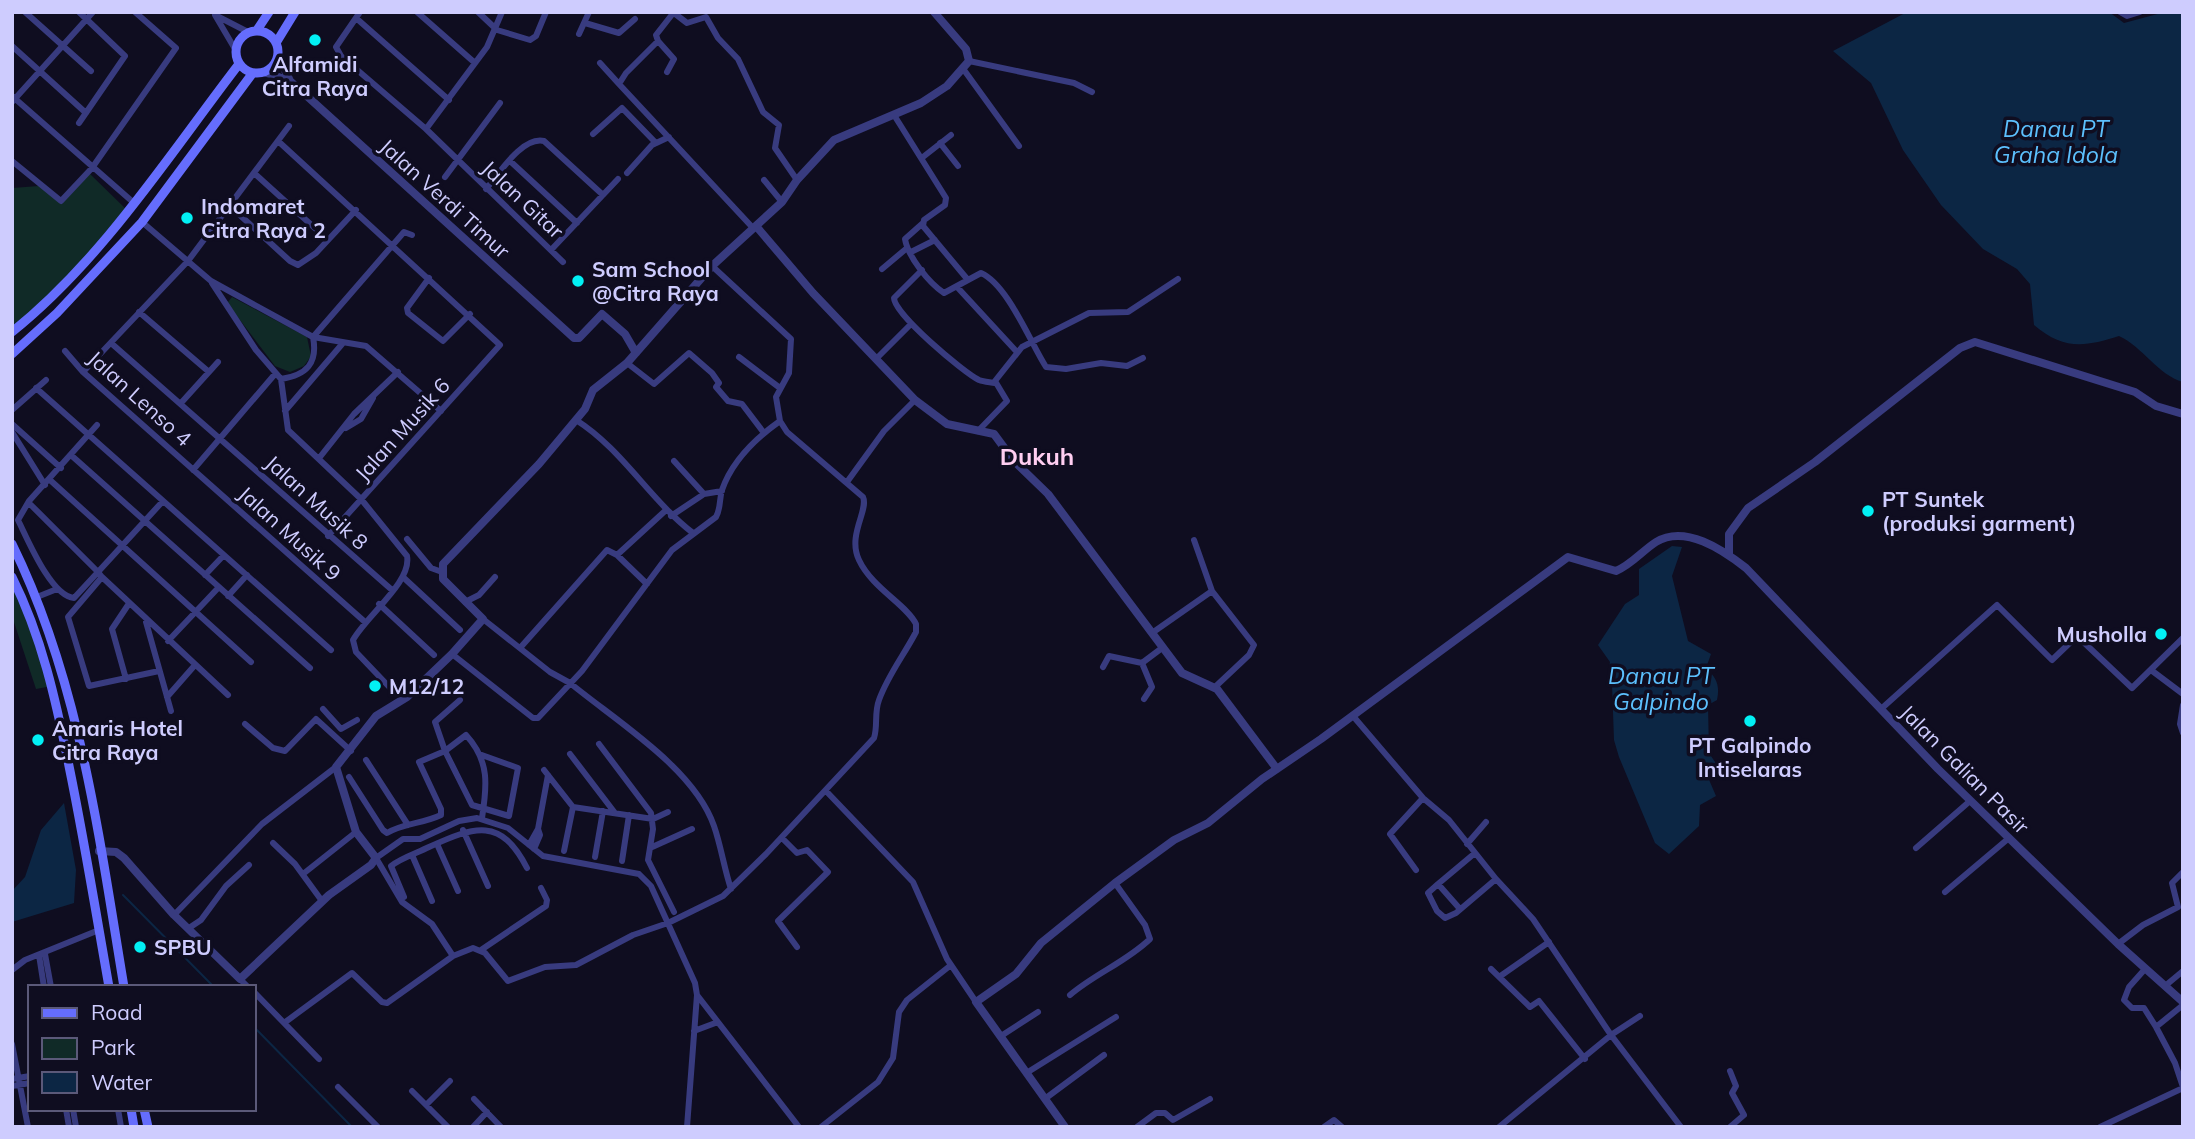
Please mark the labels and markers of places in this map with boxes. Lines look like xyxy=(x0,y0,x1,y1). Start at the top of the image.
marker: Alfamidi Citra Raya xyxy=(307,32,323,48)
place label: Alfamidi Citra Raya xyxy=(262,51,368,101)
place label: Indomaret Citra Raya 2 xyxy=(201,193,326,243)
marker: Indomaret Citra Raya 2 xyxy=(179,210,195,226)
place label: Sam School @Citra Raya xyxy=(592,256,719,306)
marker: Sam School @Citra Raya xyxy=(570,273,586,289)
place label: PT Suntek (produksi garment) xyxy=(1882,486,2076,536)
marker: PT Suntek (produksi garment) xyxy=(1860,503,1876,519)
place label: Musholla xyxy=(2057,621,2147,647)
marker: Musholla xyxy=(2153,626,2169,642)
place label: M12/12 xyxy=(389,673,464,699)
marker: M12/12 xyxy=(367,678,383,694)
marker: PT Galpindo Intiselaras xyxy=(1742,713,1758,729)
place label: Amaris Hotel Citra Raya xyxy=(52,715,183,765)
marker: Amaris Hotel Citra Raya xyxy=(30,732,46,748)
place label: PT Galpindo Intiselaras xyxy=(1688,732,1812,782)
place label: SPBU xyxy=(154,934,212,960)
marker: SPBU xyxy=(132,939,148,955)

